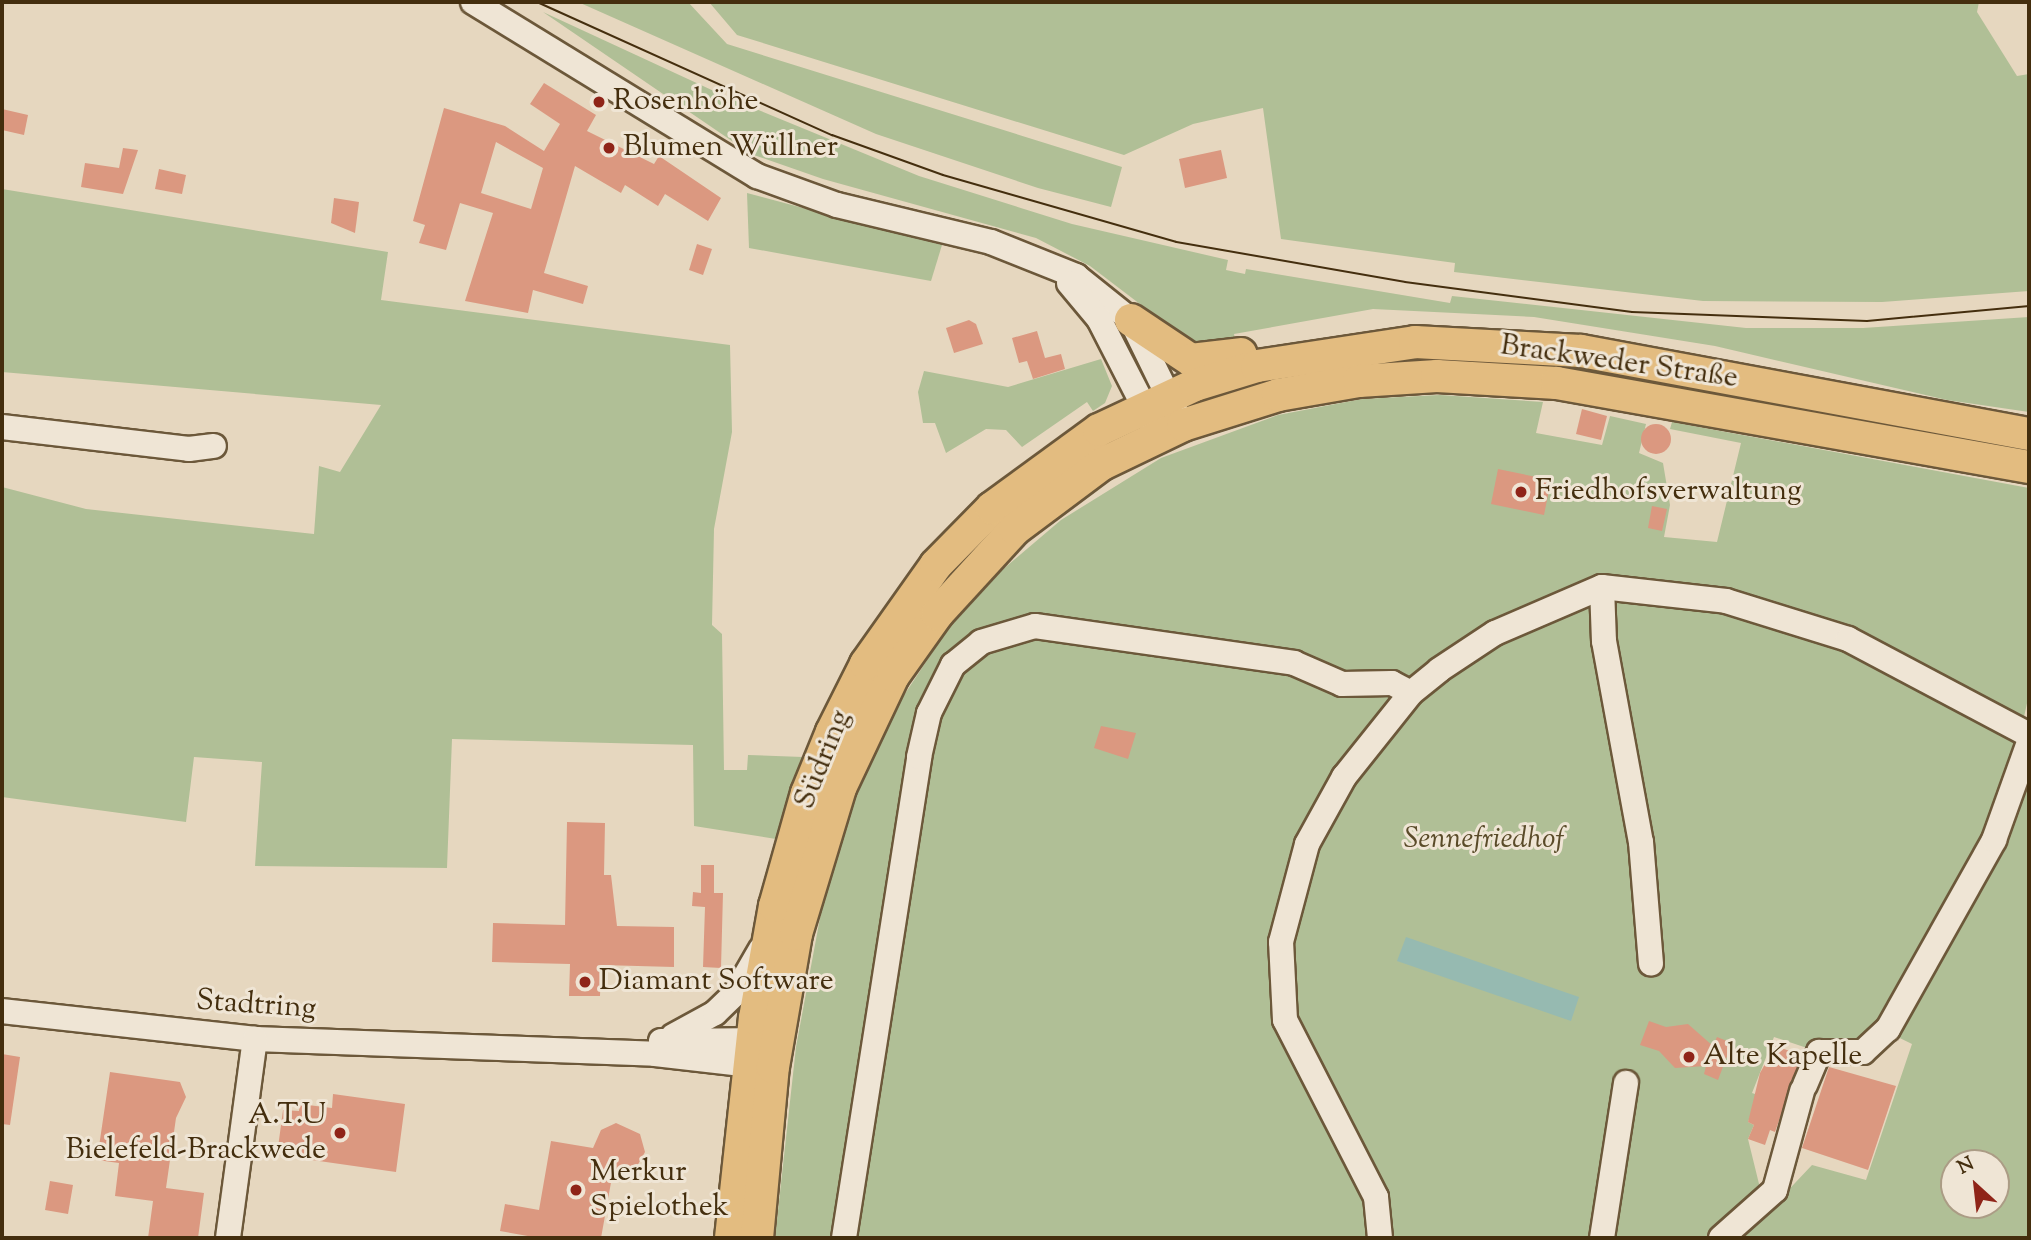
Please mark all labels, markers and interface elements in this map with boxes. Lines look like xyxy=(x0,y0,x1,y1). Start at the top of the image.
place label: Rosenhöhe xyxy=(613,84,758,120)
marker: Rosenhöhe xyxy=(591,94,607,110)
place label: Blumen Wüllner xyxy=(623,130,838,166)
marker: Blumen Wüllner xyxy=(601,140,617,156)
street label: Brackweder Straße xyxy=(1498,329,1740,397)
place label: Friedhofsverwaltung xyxy=(1535,474,1802,510)
marker: Friedhofsverwaltung xyxy=(1513,484,1529,500)
street label: Südring xyxy=(788,705,860,815)
park label: Sennefriedhof xyxy=(1404,822,1564,858)
place label: Diamant Software xyxy=(599,964,834,1000)
marker: Diamant Software xyxy=(577,974,593,990)
street label: Stadtring xyxy=(195,984,317,1028)
place label: Alte Kapelle xyxy=(1703,1039,1862,1075)
marker: Alte Kapelle xyxy=(1681,1049,1697,1065)
place label: A.T.U Bielefeld-Brackwede xyxy=(65,1098,326,1168)
marker: A.T.U Bielefeld-Brackwede xyxy=(332,1125,348,1141)
north arrow xyxy=(1940,1149,2010,1219)
text: N xyxy=(1953,1151,1979,1182)
place label: Merkur Spielothek xyxy=(590,1155,729,1226)
marker: Merkur Spielothek xyxy=(568,1182,584,1198)

